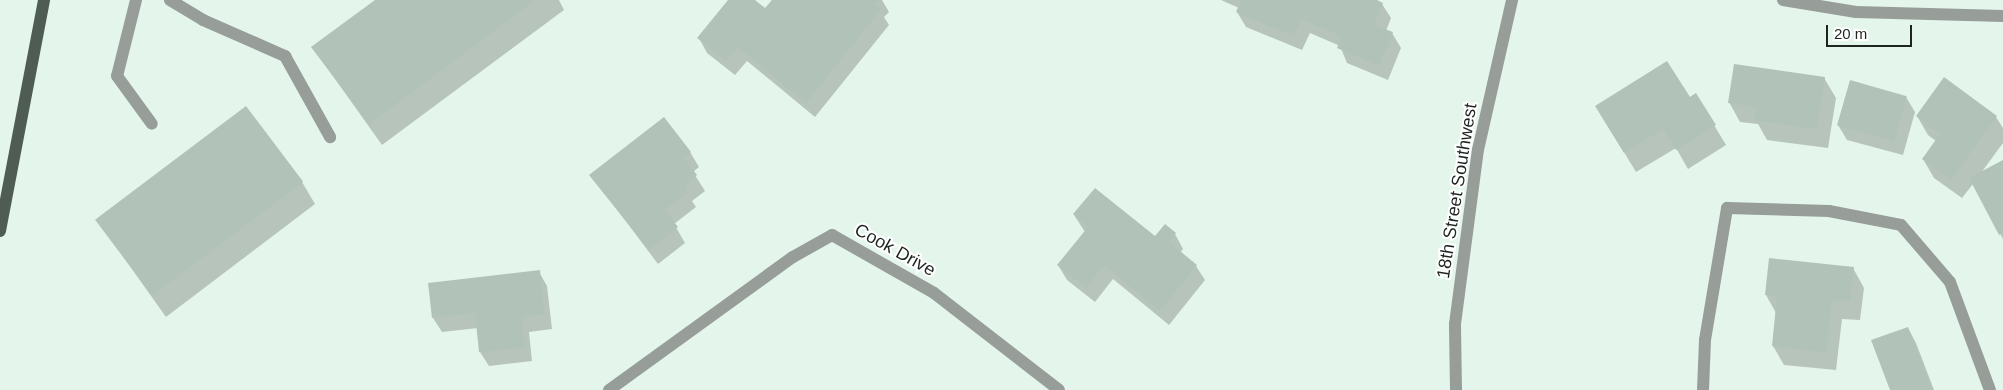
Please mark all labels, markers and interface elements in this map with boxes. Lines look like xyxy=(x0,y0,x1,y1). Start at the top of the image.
scale bar xyxy=(1828,15,1914,47)
text: 20 m xyxy=(1834,25,1867,42)
street label: 18th Street Southwest xyxy=(1432,102,1482,280)
street label: Cook Drive xyxy=(851,219,939,281)

